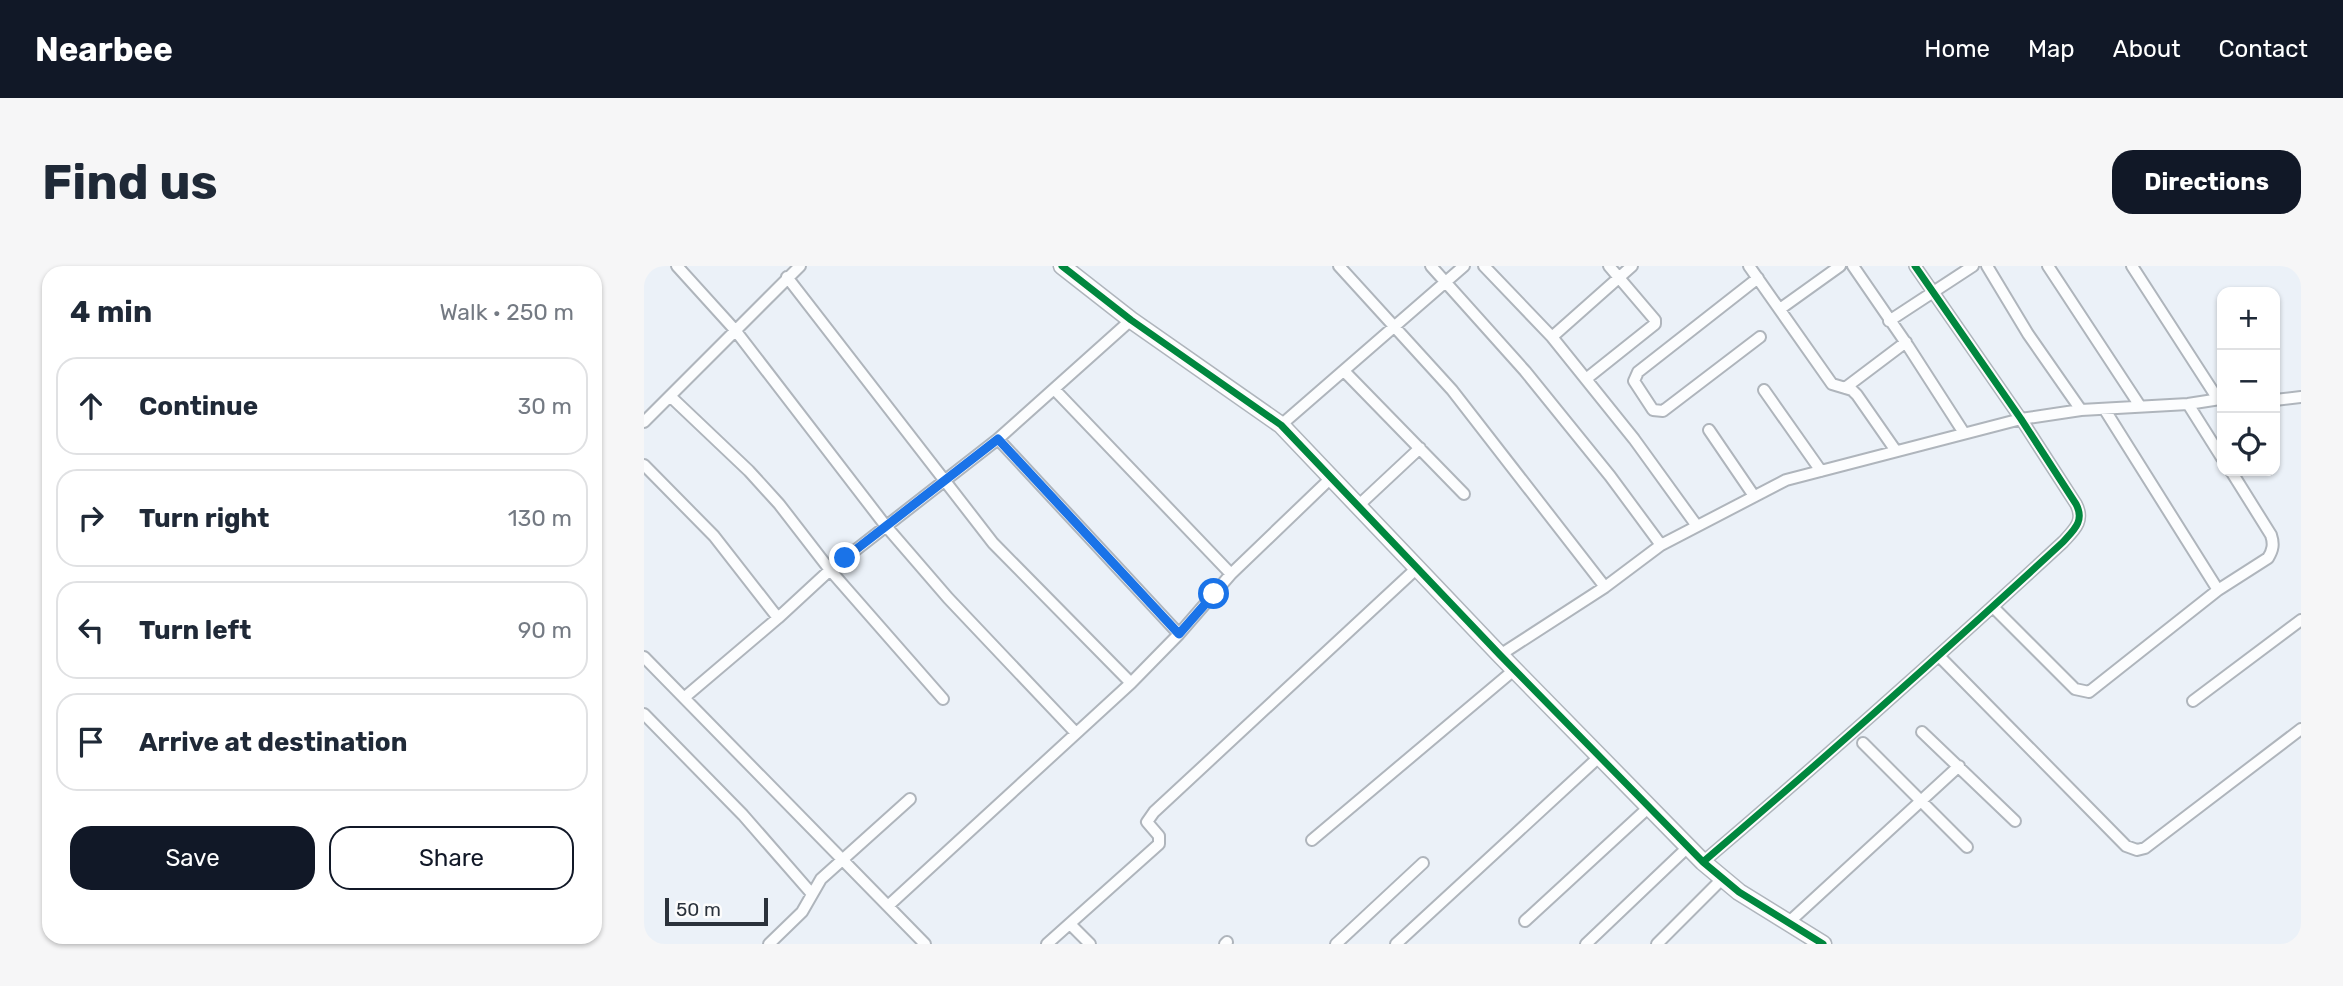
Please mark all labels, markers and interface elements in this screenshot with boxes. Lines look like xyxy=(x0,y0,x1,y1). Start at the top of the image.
text: Nearbee xyxy=(35,30,173,69)
text: Home xyxy=(1924,35,1990,63)
text: Map xyxy=(2028,35,2075,63)
text: About xyxy=(2113,35,2181,63)
text: Contact xyxy=(2219,35,2308,63)
button: Directions xyxy=(2112,150,2301,214)
text: Find us xyxy=(42,153,218,211)
map controls xyxy=(2217,287,2280,476)
button: + xyxy=(2217,287,2280,350)
text: 4 min xyxy=(70,294,152,330)
text: Walk · 250 m xyxy=(439,298,574,326)
button: − xyxy=(2217,350,2280,413)
icon: ahead xyxy=(72,387,110,425)
text: Continue xyxy=(139,391,258,422)
text: 30 m xyxy=(517,392,572,420)
button: locate xyxy=(2217,413,2280,476)
icon: right xyxy=(72,499,110,537)
text: Turn right xyxy=(139,503,269,534)
text: 130 m xyxy=(508,504,572,532)
route end xyxy=(829,542,860,573)
route start xyxy=(1198,578,1229,609)
icon: left xyxy=(72,611,110,649)
text: Turn left xyxy=(139,615,251,646)
text: 90 m xyxy=(518,616,572,644)
icon: arrive xyxy=(72,723,110,761)
text: Arrive at destination xyxy=(139,727,407,758)
button: Save xyxy=(70,826,315,890)
button: Share xyxy=(329,826,574,890)
scale bar xyxy=(665,895,768,927)
text: 50 m xyxy=(676,898,721,921)

